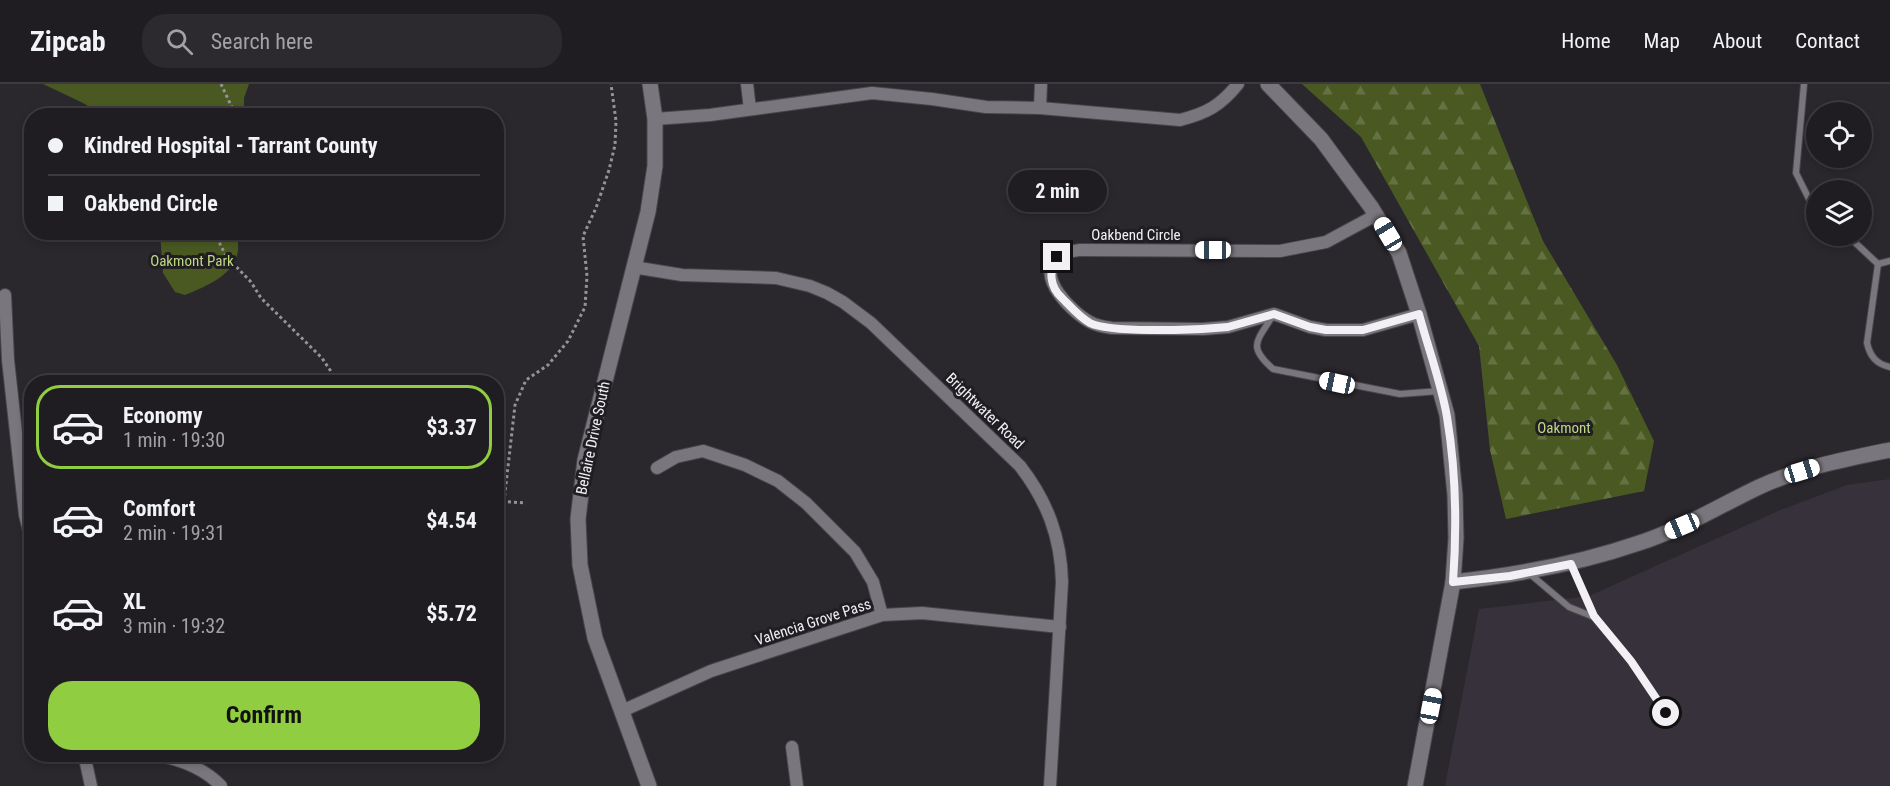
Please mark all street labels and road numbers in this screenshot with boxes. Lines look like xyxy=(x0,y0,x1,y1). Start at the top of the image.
street label: Oakbend Circle xyxy=(1091,226,1181,244)
street label: Brightwater Road xyxy=(942,369,1028,453)
street label: Bellaire Drive South xyxy=(572,380,614,496)
street label: Valencia Grove Pass xyxy=(753,595,873,649)

